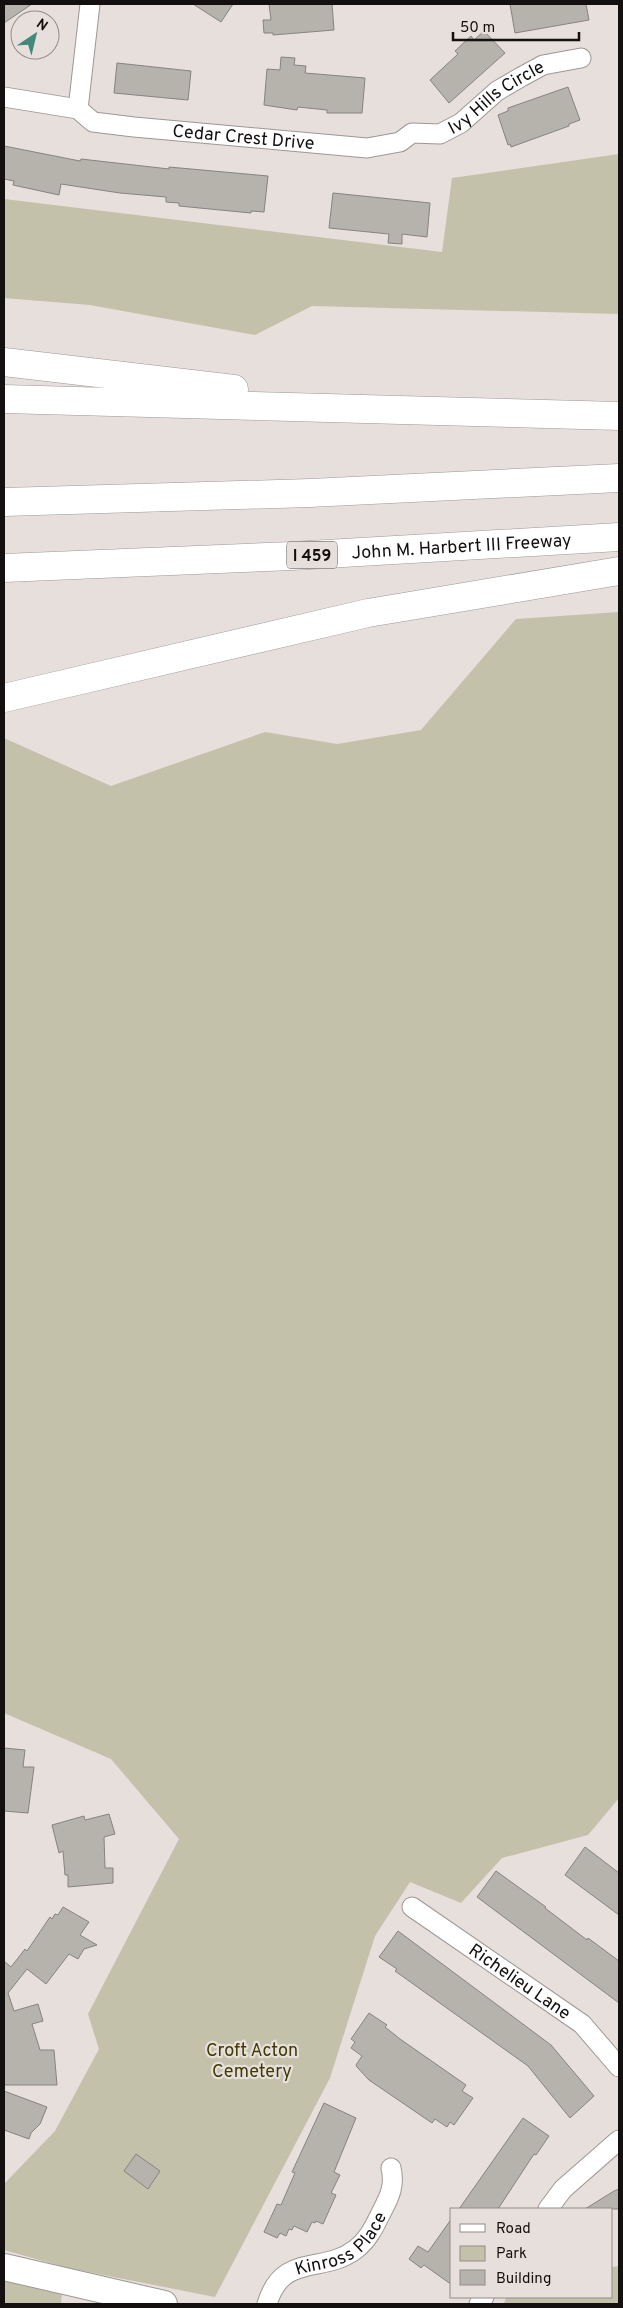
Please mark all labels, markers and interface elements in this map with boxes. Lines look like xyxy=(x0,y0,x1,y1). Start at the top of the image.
north arrow xyxy=(10,10,60,60)
scale bar xyxy=(453,10,579,42)
text: N xyxy=(33,16,51,35)
text: 50 m xyxy=(460,19,495,38)
street label: Ivy Hills Circle xyxy=(444,56,549,141)
street label: Cedar Crest Drive xyxy=(171,121,315,156)
street label: John M. Harbert III Freeway xyxy=(351,530,572,566)
road number: I 459 xyxy=(287,542,337,568)
street label: Richelieu Lane xyxy=(464,1939,575,2026)
park label: Croft Acton Cemetery xyxy=(206,2040,298,2084)
street label: Kinross Place xyxy=(292,2208,393,2282)
legend xyxy=(450,2208,613,2298)
text: Road xyxy=(496,2220,531,2239)
text: Park xyxy=(496,2245,527,2264)
text: Building xyxy=(496,2270,551,2289)

